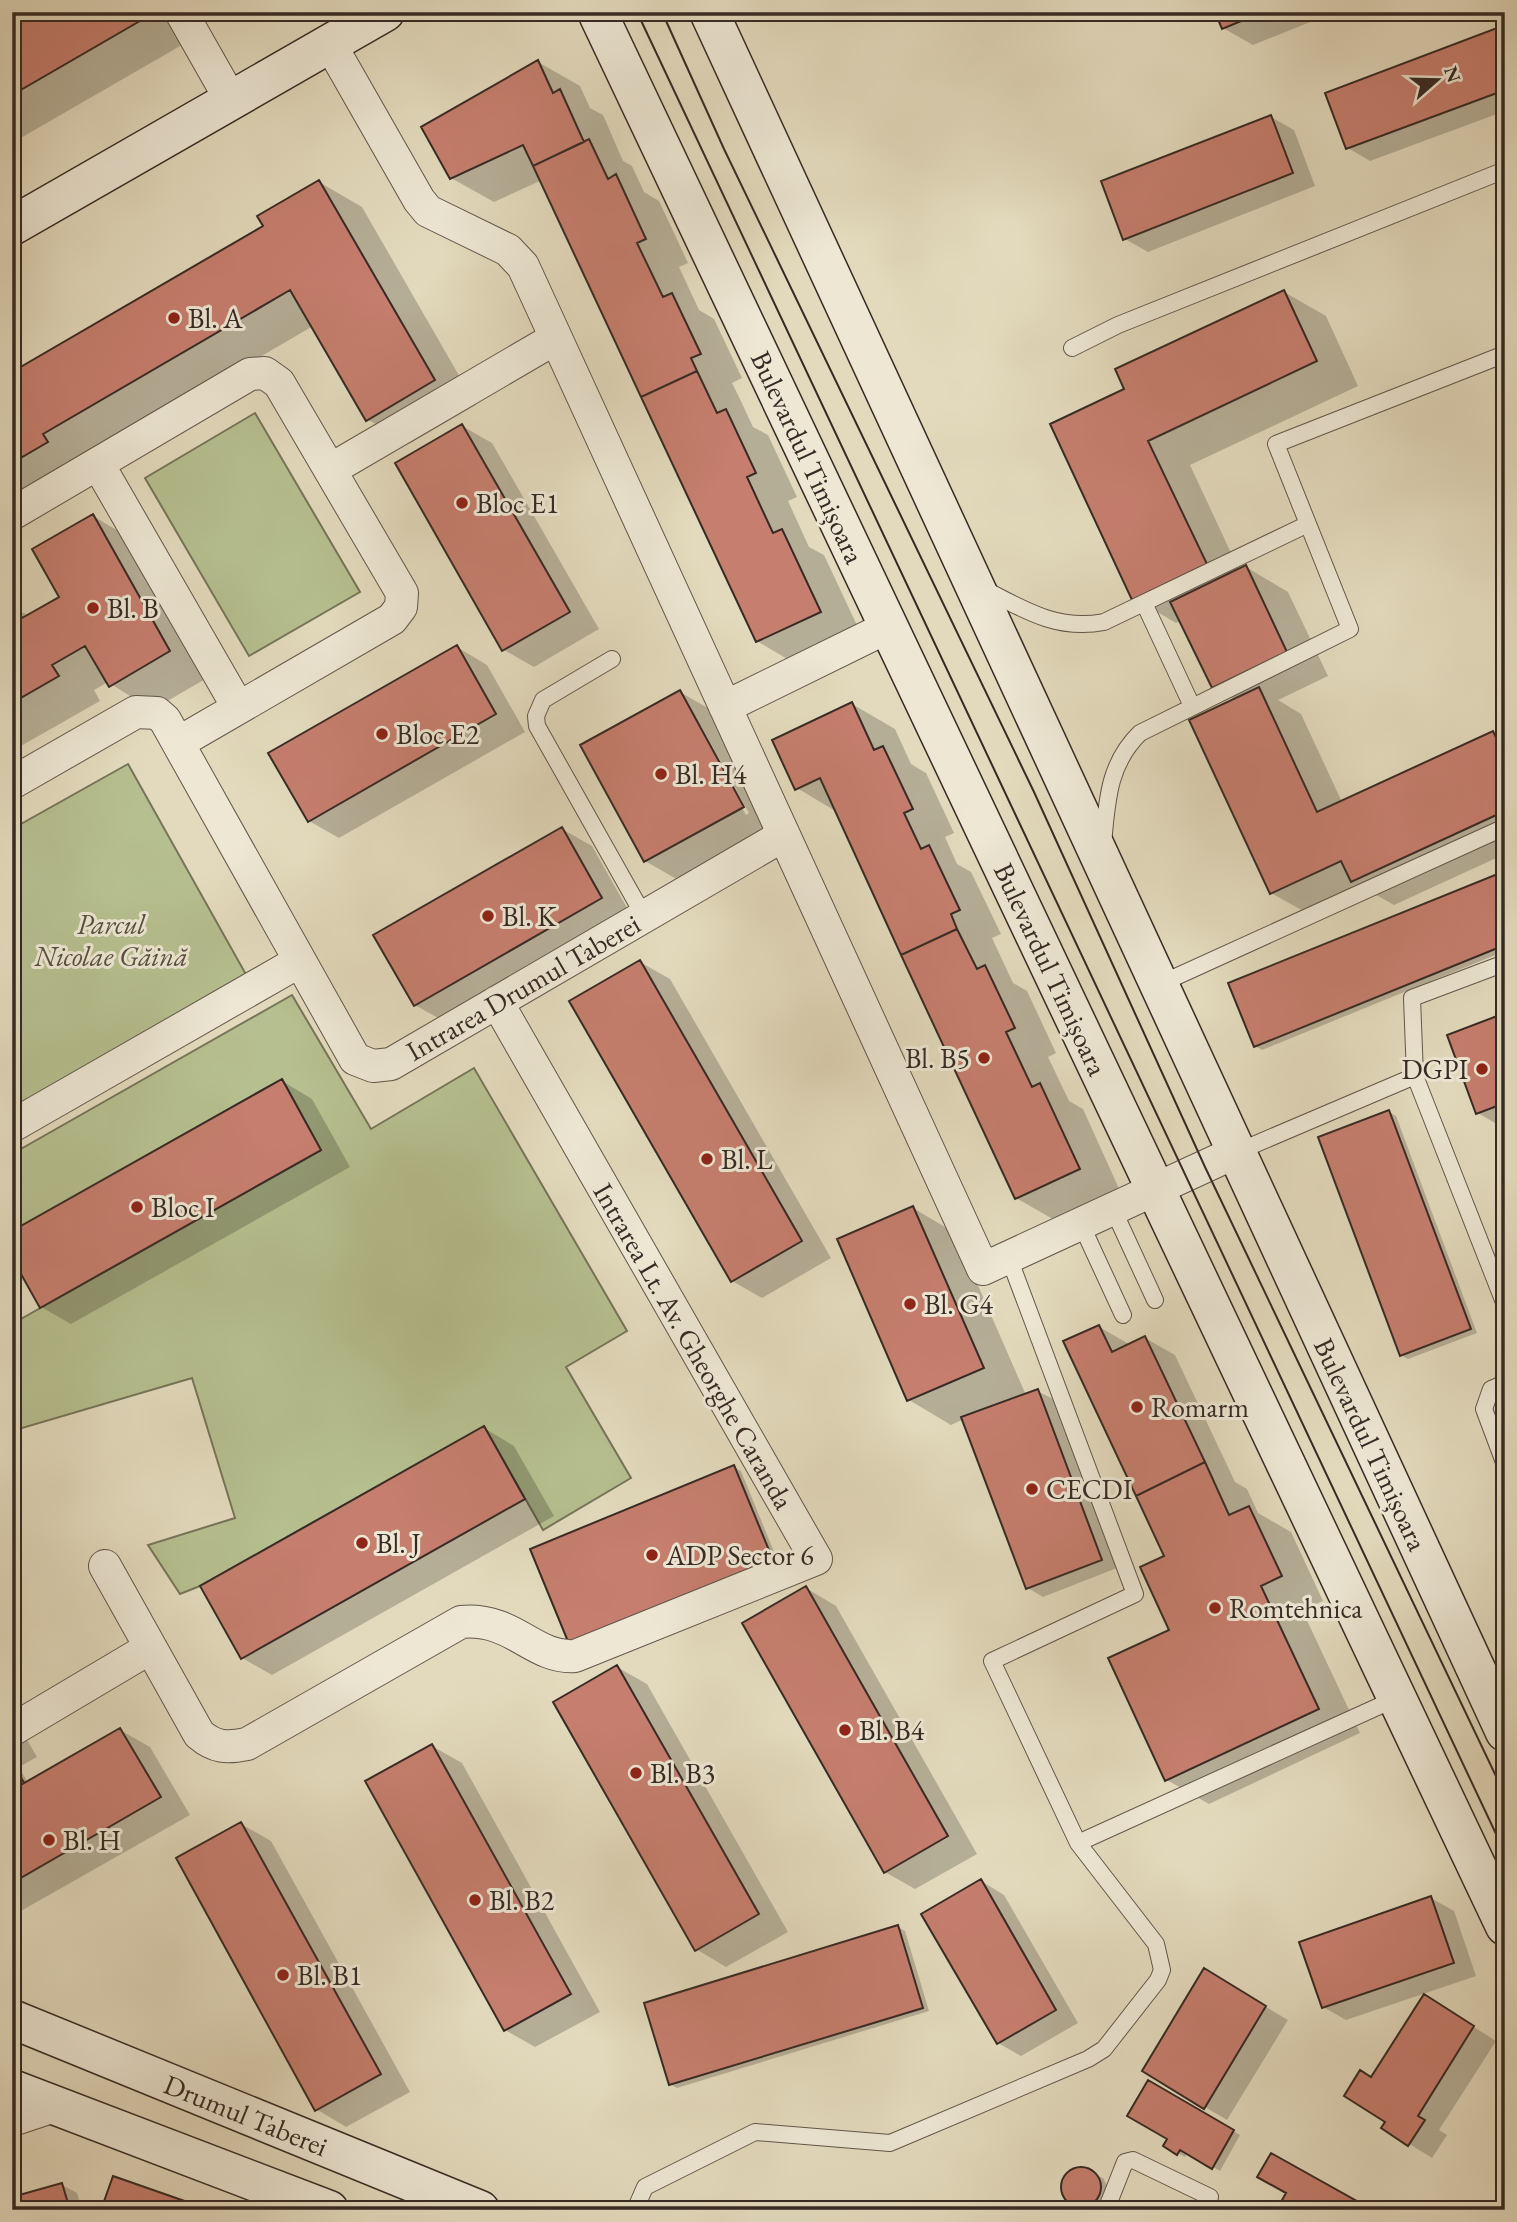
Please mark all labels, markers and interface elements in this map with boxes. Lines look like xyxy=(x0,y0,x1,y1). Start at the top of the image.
north arrow xyxy=(1402,46,1472,116)
text: N xyxy=(1438,63,1467,86)
place label: Bl. A xyxy=(188,300,243,336)
marker: Bl. A xyxy=(166,310,182,326)
street label: Bulevardul Timișoara xyxy=(743,345,873,570)
place label: Bloc E1 xyxy=(476,485,559,521)
marker: Bloc E1 xyxy=(454,495,470,511)
place label: Bl. B xyxy=(107,590,159,626)
marker: Bl. B xyxy=(85,600,101,616)
place label: Bloc E2 xyxy=(396,716,480,752)
marker: Bloc E2 xyxy=(374,726,390,742)
place label: Bl. H4 xyxy=(675,756,747,792)
marker: Bl. H4 xyxy=(653,766,669,782)
street label: Bulevardul Timișoara xyxy=(986,857,1116,1082)
place label: Bl. K xyxy=(502,898,557,934)
street label: Intrarea Drumul Taberei xyxy=(400,905,647,1069)
park label: Parcul Nicolae Găină xyxy=(33,906,188,974)
marker: Bl. K xyxy=(480,908,496,924)
place label: Bl. B5 xyxy=(905,1040,970,1076)
marker: Bl. B5 xyxy=(976,1050,992,1066)
place label: DGPI xyxy=(1401,1051,1468,1087)
marker: DGPI xyxy=(1474,1061,1490,1077)
place label: Bl. L xyxy=(721,1141,773,1177)
marker: Bl. L xyxy=(699,1151,715,1167)
street label: Intrarea Lt. Av. Gheorghe Caranda xyxy=(586,1176,803,1516)
place label: Bloc I xyxy=(151,1189,215,1225)
marker: Bloc I xyxy=(129,1199,145,1215)
place label: Bl. G4 xyxy=(924,1286,994,1322)
marker: Bl. G4 xyxy=(902,1296,918,1312)
street label: Bulevardul Timișoara xyxy=(1306,1332,1436,1557)
place label: Romarm xyxy=(1151,1389,1249,1425)
marker: Romarm xyxy=(1129,1399,1145,1415)
place label: CECDI xyxy=(1046,1471,1133,1507)
marker: CECDI xyxy=(1024,1481,1040,1497)
place label: Bl. J xyxy=(376,1525,421,1561)
marker: Bl. J xyxy=(354,1535,370,1551)
place label: ADP Sector 6 xyxy=(665,1537,814,1573)
marker: ADP Sector 6 xyxy=(644,1547,660,1563)
place label: Romtehnica xyxy=(1229,1590,1363,1626)
marker: Romtehnica xyxy=(1207,1600,1223,1616)
place label: Bl. B4 xyxy=(859,1712,925,1748)
marker: Bl. B4 xyxy=(837,1722,853,1738)
place label: Bl. B3 xyxy=(650,1755,715,1791)
marker: Bl. B3 xyxy=(628,1765,644,1781)
place label: Bl. H xyxy=(63,1822,121,1858)
marker: Bl. H xyxy=(41,1832,57,1848)
place label: Bl. B2 xyxy=(489,1882,555,1918)
marker: Bl. B2 xyxy=(467,1892,483,1908)
place label: Bl. B1 xyxy=(297,1957,362,1993)
marker: Bl. B1 xyxy=(275,1967,291,1983)
street label: Drumul Taberei xyxy=(159,2066,333,2164)

